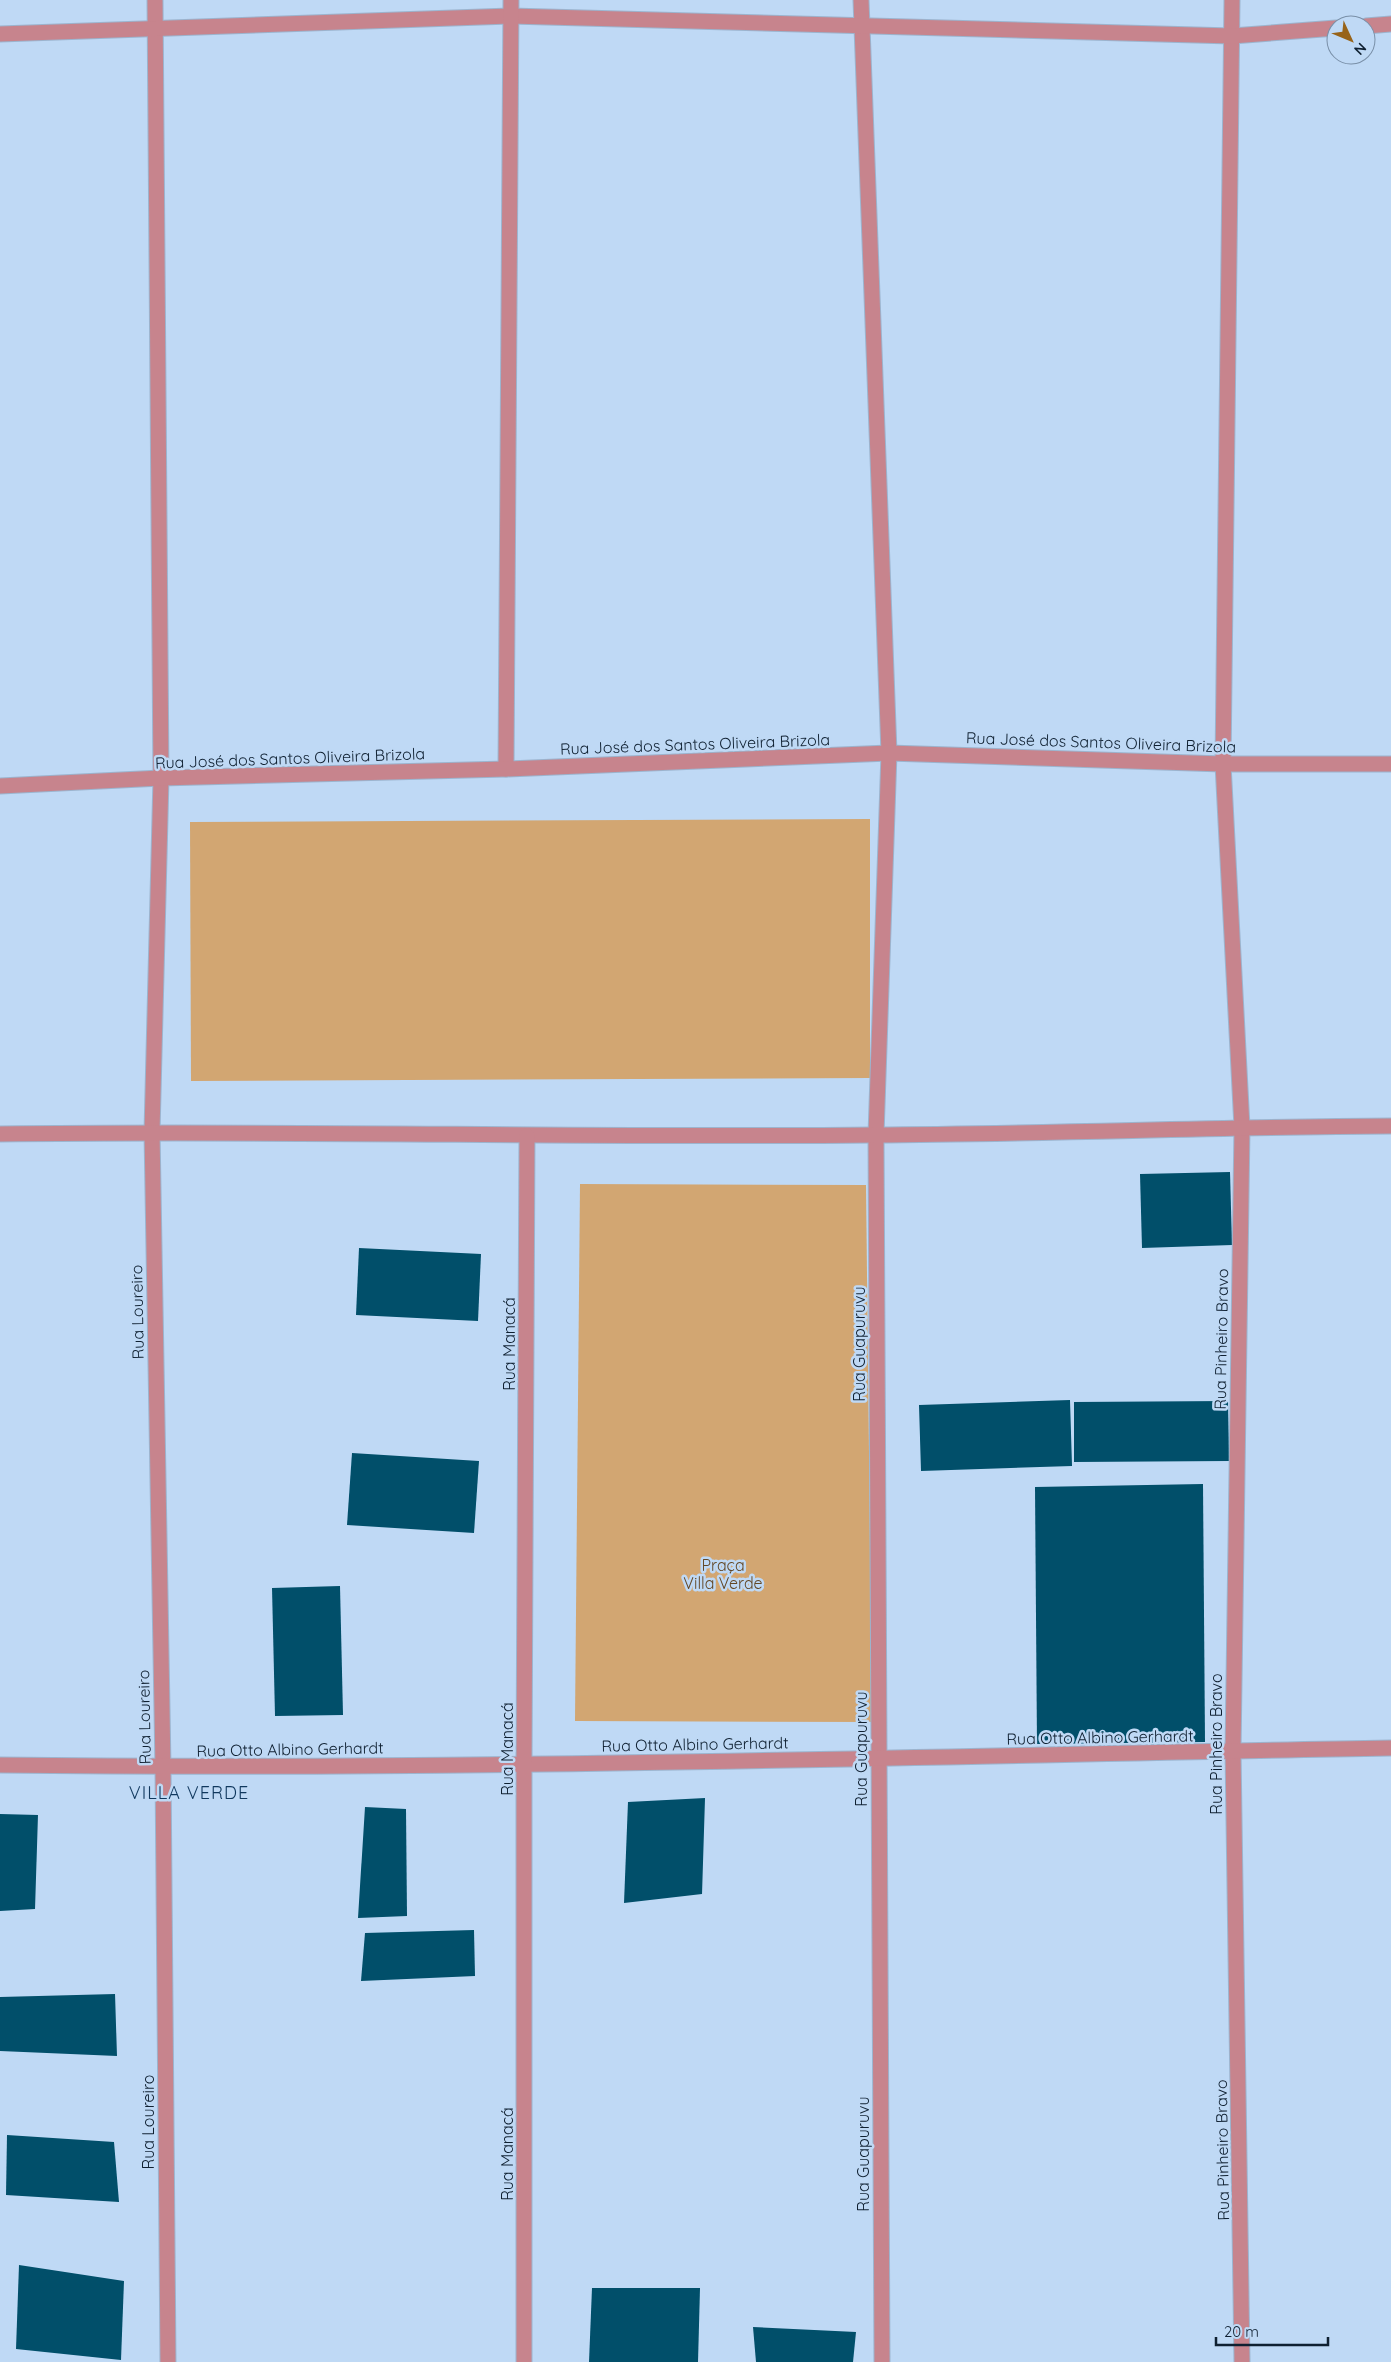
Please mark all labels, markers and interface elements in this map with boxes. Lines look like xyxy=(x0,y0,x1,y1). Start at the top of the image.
north arrow xyxy=(1326,15,1376,65)
text: N xyxy=(1350,39,1370,59)
street label: Rua José dos Santos Oliveira Brizola xyxy=(966,727,1236,757)
street label: Rua José dos Santos Oliveira Brizola xyxy=(560,729,830,759)
street label: Rua José dos Santos Oliveira Brizola xyxy=(155,743,425,773)
street label: Rua Loureiro xyxy=(126,1264,148,1360)
street label: Rua Pinheiro Bravo xyxy=(1210,1268,1232,1410)
street label: Rua Guapuruvu xyxy=(849,1286,869,1402)
street label: Rua Manacá xyxy=(499,1297,519,1391)
park label: Praça Villa Verde xyxy=(683,1555,763,1593)
street label: Rua Loureiro xyxy=(133,1669,155,1765)
street label: Rua Pinheiro Bravo xyxy=(1206,1673,1226,1815)
street label: Rua Guapuruvu xyxy=(851,1691,871,1807)
street label: Rua Manacá xyxy=(497,1702,517,1796)
street label: Rua Otto Albino Gerhardt xyxy=(1006,1725,1194,1749)
street label: Rua Otto Albino Gerhardt xyxy=(601,1732,789,1756)
street label: Rua Otto Albino Gerhardt xyxy=(196,1737,384,1761)
district label: VILLA VERDE xyxy=(129,1781,249,1804)
street label: Rua Loureiro xyxy=(138,2075,158,2169)
street label: Rua Pinheiro Bravo xyxy=(1211,2079,1233,2221)
street label: Rua Guapuruvu xyxy=(853,2096,873,2212)
street label: Rua Manacá xyxy=(497,2107,517,2201)
scale bar xyxy=(1216,2314,1328,2346)
text: 20 m xyxy=(1224,2322,1259,2341)

